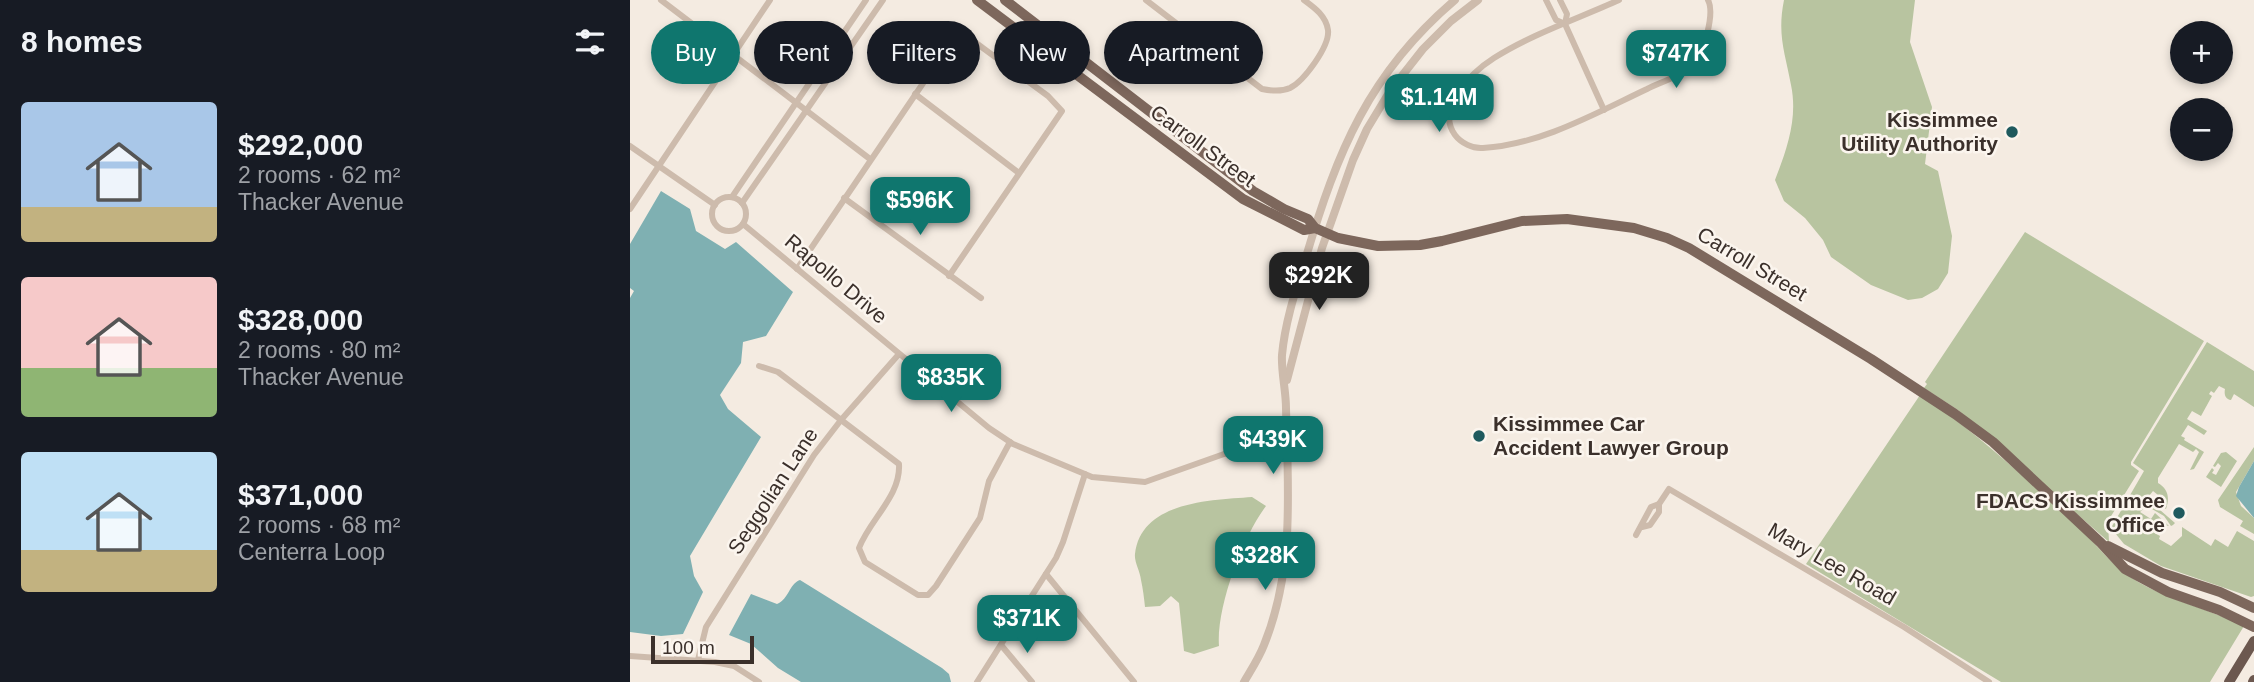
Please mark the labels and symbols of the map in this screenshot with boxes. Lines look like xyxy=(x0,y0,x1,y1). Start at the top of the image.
pin: $747K xyxy=(1627,31,1725,90)
pin: $1.14M xyxy=(1382,74,1496,134)
street label: Carroll Street xyxy=(1146,100,1260,191)
place label: Kissimmee Utility Authority xyxy=(1841,108,1998,155)
marker: Kissimmee Utility Authority xyxy=(2004,124,2020,140)
pin: $596K xyxy=(871,177,969,237)
street label: Carroll Street xyxy=(1693,222,1811,305)
street label: Rapollo Drive xyxy=(781,229,892,328)
pin: $292K xyxy=(1270,252,1368,312)
pin: $835K xyxy=(902,354,1000,414)
place label: Kissimmee Car Accident Lawyer Group xyxy=(1493,412,1729,459)
pin: $439K xyxy=(1224,416,1322,476)
street label: Seggolian Lane xyxy=(723,423,822,558)
marker: Kissimmee Car Accident Lawyer Group xyxy=(1471,428,1487,444)
place label: FDACS Kissimmee Office xyxy=(1976,489,2165,536)
marker: FDACS Kissimmee Office xyxy=(2171,505,2187,521)
street label: Mary Lee Road xyxy=(1764,518,1900,609)
pin: $328K xyxy=(1216,532,1314,592)
pin: $371K xyxy=(978,596,1076,655)
scale bar xyxy=(651,633,754,665)

